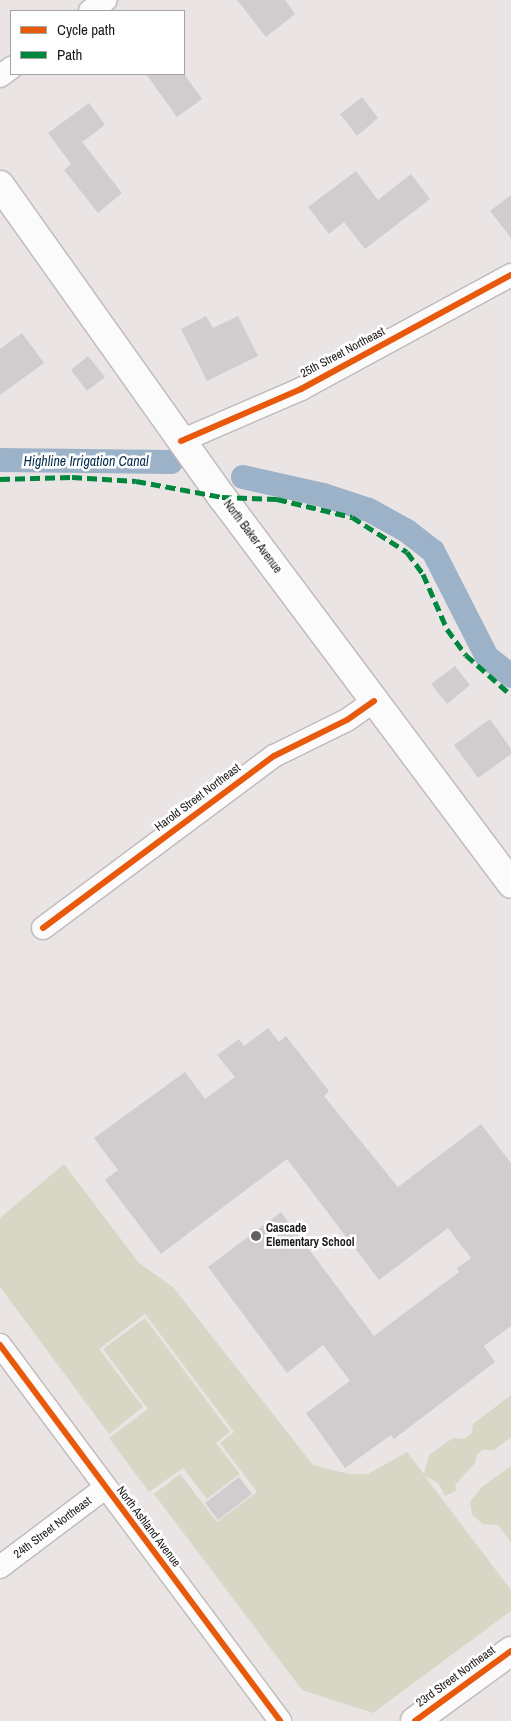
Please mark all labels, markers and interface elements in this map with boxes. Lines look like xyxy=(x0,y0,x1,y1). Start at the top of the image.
legend xyxy=(10,10,185,75)
text: Cycle path xyxy=(57,19,115,40)
text: Path xyxy=(57,44,82,65)
street label: 25th Street Northeast xyxy=(298,325,388,381)
water label: Highline Irrigation Canal xyxy=(23,453,149,469)
street label: North Baker Avenue xyxy=(220,497,284,577)
street label: Harold Street Northeast xyxy=(152,761,244,835)
place label: Cascade Elementary School xyxy=(266,1222,355,1250)
marker: Cascade Elementary School xyxy=(250,1230,262,1242)
street label: North Ashland Avenue xyxy=(113,1483,183,1571)
street label: 24th Street Northeast xyxy=(11,1494,95,1562)
street label: 23rd Street Northeast xyxy=(414,1644,498,1710)

